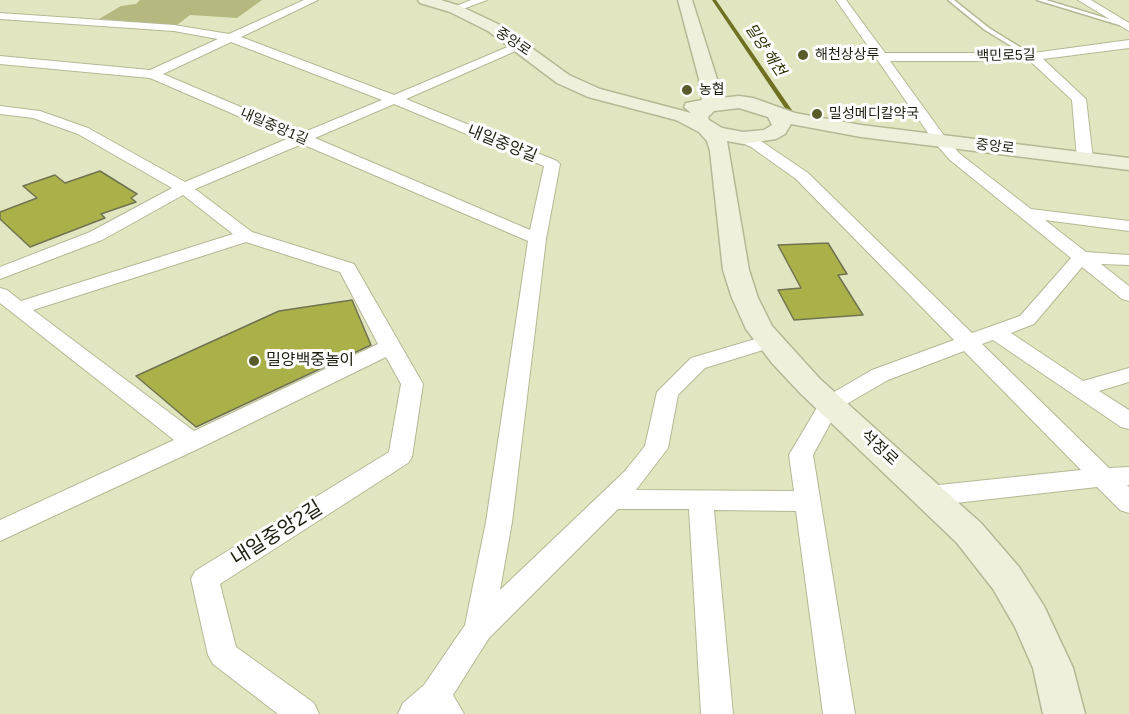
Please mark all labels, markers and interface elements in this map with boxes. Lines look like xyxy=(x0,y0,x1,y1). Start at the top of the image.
water label: 밀양 해천 xyxy=(741,20,789,80)
street label: 중앙로 xyxy=(492,24,534,60)
place label: 해천상상루 xyxy=(815,47,879,63)
street label: 백민로5길 xyxy=(976,47,1036,65)
marker: 해천상상루 xyxy=(796,48,810,62)
place label: 농협 xyxy=(699,82,725,98)
marker: 농협 xyxy=(680,83,694,97)
street label: 내일중앙1길 xyxy=(237,105,311,149)
place label: 밀성메디칼약국 xyxy=(829,106,919,122)
marker: 밀성메디칼약국 xyxy=(810,107,824,121)
street label: 내일중앙길 xyxy=(464,121,540,167)
street label: 중앙로 xyxy=(975,136,1015,158)
place label: 밀양백중놀이 xyxy=(266,351,354,371)
marker: 밀양백중놀이 xyxy=(247,354,261,368)
street label: 석정로 xyxy=(856,426,902,470)
street label: 내일중앙2길 xyxy=(227,497,327,571)

